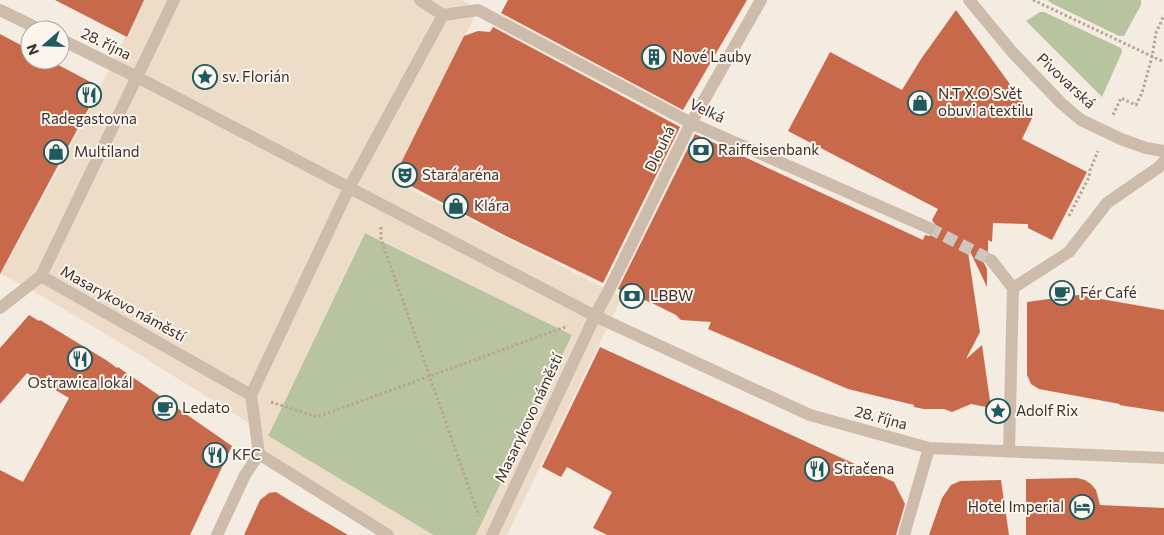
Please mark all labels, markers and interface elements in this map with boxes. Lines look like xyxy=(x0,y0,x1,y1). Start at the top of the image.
north arrow xyxy=(20,20,70,70)
street label: 28. října xyxy=(78,23,134,63)
text: N xyxy=(23,42,42,57)
building icon: Nové Lauby xyxy=(641,44,667,70)
place label: Nové Lauby xyxy=(672,47,752,65)
street label: Pivovarská xyxy=(1034,49,1100,112)
place icon: sv. Florián xyxy=(192,64,218,90)
place label: sv. Florián xyxy=(222,67,290,85)
restaurant icon: Radegastovna xyxy=(76,82,102,108)
place label: N.T X.O Svět obuvi a textilu xyxy=(938,84,1033,119)
shop icon: N.T X.O Svět obuvi a textilu xyxy=(907,90,933,116)
street label: Velká xyxy=(687,94,728,126)
place label: Radegastovna xyxy=(41,109,137,127)
street label: Dlouhá xyxy=(640,123,678,174)
bank icon: Raiffeisenbank xyxy=(688,137,714,163)
shop icon: Multiland xyxy=(43,139,69,165)
place label: Raiffeisenbank xyxy=(718,140,819,158)
place label: Multiland xyxy=(74,142,139,160)
theatre icon: Stará aréna xyxy=(392,162,418,188)
place label: Stará aréna xyxy=(422,165,499,183)
shop icon: Klára xyxy=(443,193,469,219)
place label: Klára xyxy=(474,196,509,214)
street label: Masarykovo náměstí xyxy=(58,261,190,346)
cafe icon: Fér Café xyxy=(1049,280,1075,306)
bank icon: LBBW xyxy=(619,283,645,309)
place label: Fér Café xyxy=(1080,283,1137,301)
place label: LBBW xyxy=(650,286,693,304)
restaurant icon: Ostrawica lokál xyxy=(67,346,93,372)
street label: Masarykovo náměstí xyxy=(490,349,566,485)
place label: Ostrawica lokál xyxy=(27,373,133,391)
cafe icon: Ledato xyxy=(152,395,178,421)
place label: Ledato xyxy=(182,398,230,416)
place icon: Adolf Rix xyxy=(985,398,1011,424)
street label: 28. října xyxy=(853,401,910,433)
place label: Adolf Rix xyxy=(1016,401,1078,419)
restaurant icon: KFC xyxy=(202,442,228,468)
place label: KFC xyxy=(232,445,261,463)
restaurant icon: Stračena xyxy=(804,456,830,482)
place label: Stračena xyxy=(834,459,894,477)
hotel icon: Hotel Imperial xyxy=(1069,494,1095,520)
place label: Hotel Imperial xyxy=(968,497,1064,515)

